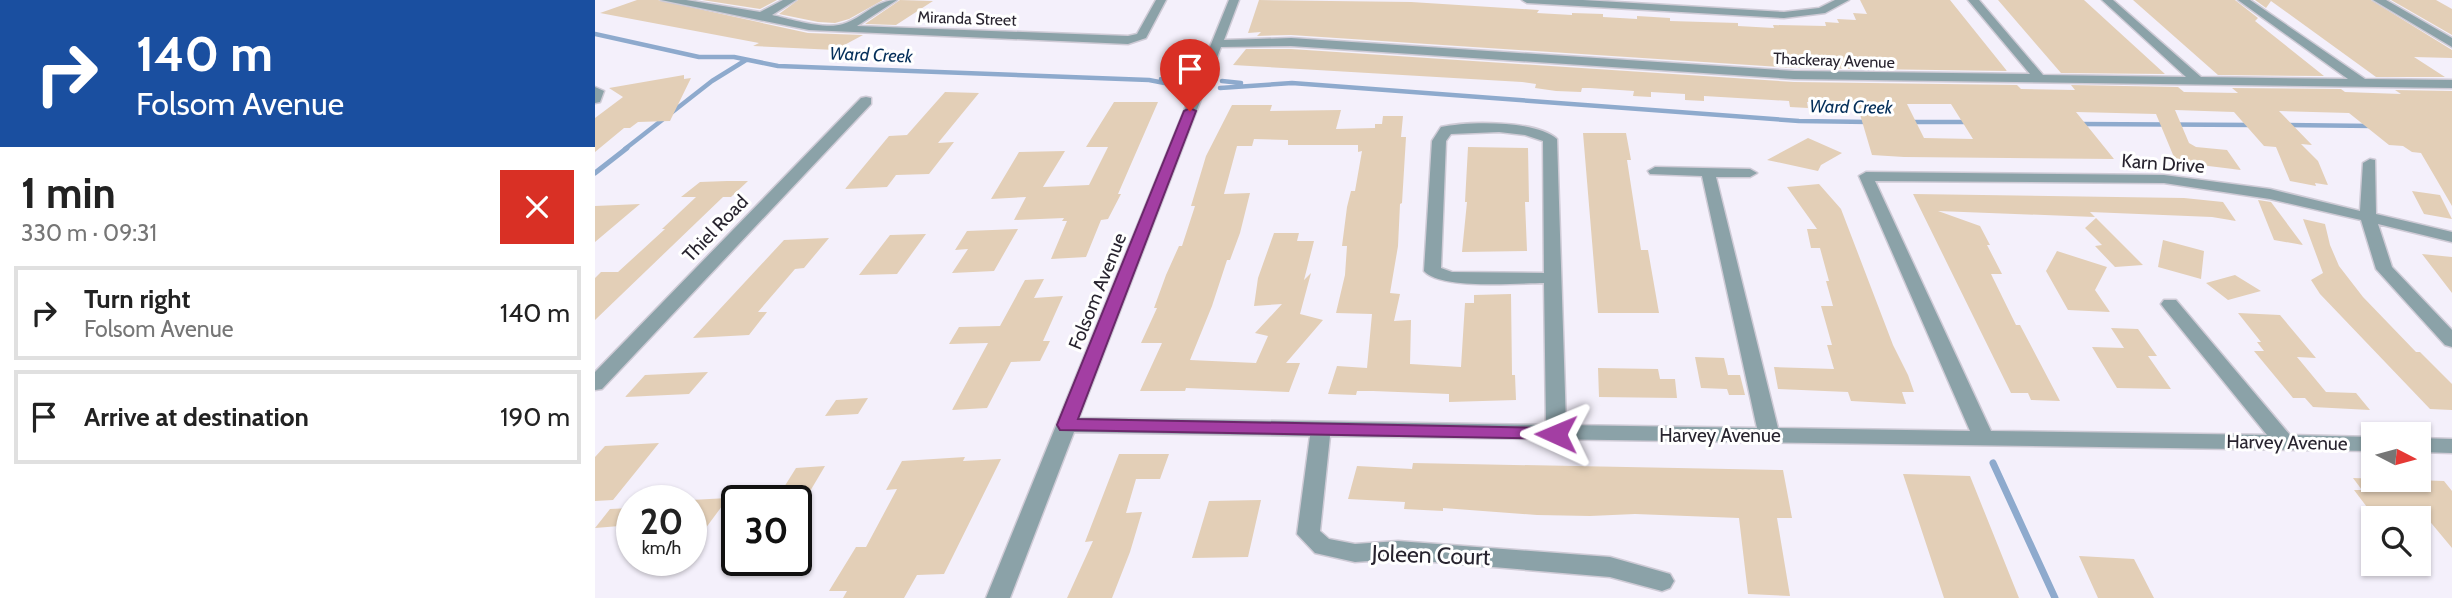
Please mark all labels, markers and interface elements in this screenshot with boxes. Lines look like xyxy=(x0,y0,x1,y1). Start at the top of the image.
street label: Miranda Street xyxy=(917,7,1017,30)
text: 140 m xyxy=(136,24,273,83)
icon: right xyxy=(21,28,112,119)
pin xyxy=(1160,39,1220,111)
water label: Ward Creek xyxy=(829,43,914,67)
street label: Thackeray Avenue xyxy=(1773,49,1895,72)
icon: arrive xyxy=(1171,50,1209,88)
text: Folsom Avenue xyxy=(136,84,344,123)
water label: Ward Creek xyxy=(1809,95,1894,119)
street label: Karn Drive xyxy=(2121,149,2206,178)
text: 1 min xyxy=(21,167,116,219)
button: close xyxy=(500,170,574,244)
street label: Thiel Road xyxy=(678,190,753,267)
text: 330 m · 09:31 xyxy=(21,219,157,247)
street label: Folsom Avenue xyxy=(1064,229,1131,353)
text: Turn right xyxy=(84,283,190,315)
icon: right xyxy=(25,294,63,332)
text: 140 m xyxy=(500,297,570,329)
text: Folsom Avenue xyxy=(84,315,234,343)
position arrow xyxy=(1519,397,1593,471)
icon: arrive xyxy=(25,398,63,436)
text: Arrive at destination xyxy=(84,401,309,433)
text: 190 m xyxy=(500,401,570,433)
north arrow xyxy=(2361,422,2431,492)
map controls xyxy=(2361,422,2431,576)
street label: Harvey Avenue xyxy=(1659,424,1781,447)
street label: Harvey Avenue xyxy=(2226,430,2348,455)
speed limit sign: 30 xyxy=(721,485,812,576)
text: 20 xyxy=(640,500,683,543)
button: search xyxy=(2361,506,2431,576)
text: km/h xyxy=(642,537,681,559)
street label: Joleen Court xyxy=(1370,539,1491,571)

